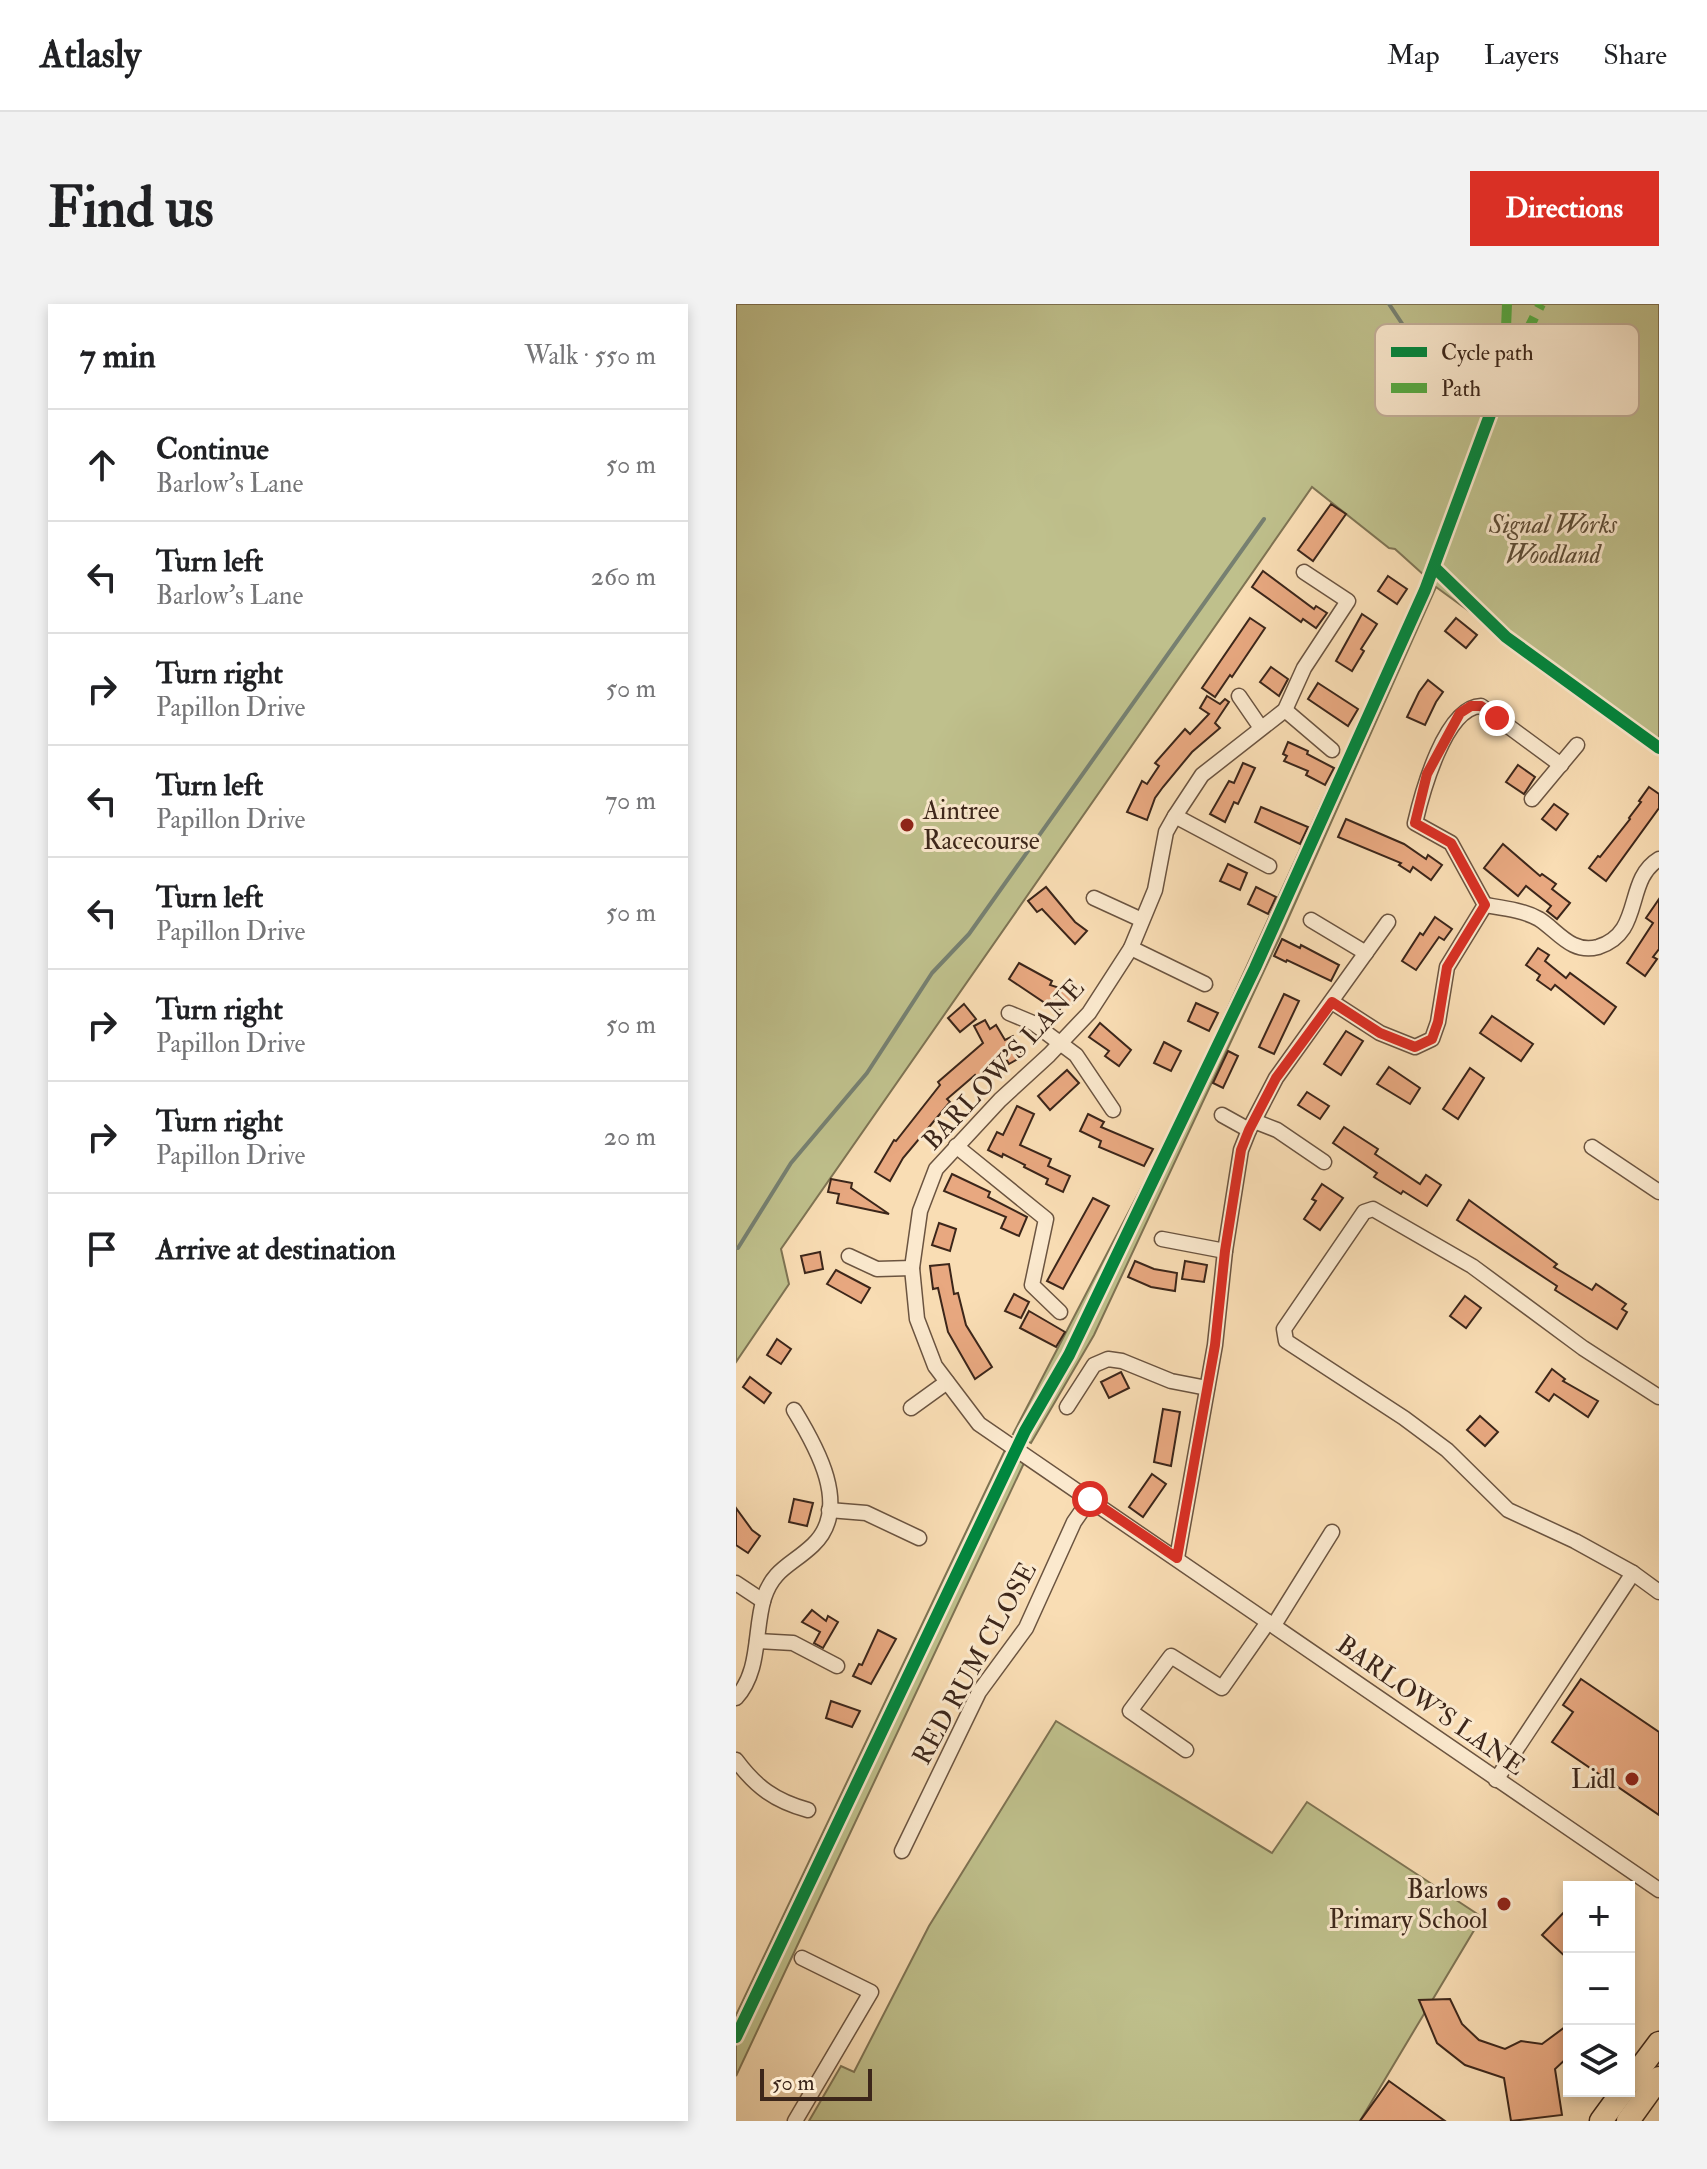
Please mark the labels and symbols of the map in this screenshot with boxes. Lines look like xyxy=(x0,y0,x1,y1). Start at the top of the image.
legend xyxy=(1375,324,1639,416)
text: Cycle path xyxy=(1441,339,1534,368)
text: Path xyxy=(1441,375,1482,403)
park label: Signal Works Woodland xyxy=(1488,509,1618,571)
route end xyxy=(1479,700,1515,736)
place label: Aintree Racecourse xyxy=(922,795,1040,857)
marker: Aintree Racecourse xyxy=(898,816,916,834)
street label: BARLOW'S LANE xyxy=(916,972,1091,1157)
route start xyxy=(1072,1481,1108,1517)
street label: RED RUM CLOSE xyxy=(906,1557,1044,1770)
street label: BARLOW'S LANE xyxy=(1330,1629,1531,1783)
place label: Lidl xyxy=(1571,1764,1616,1796)
marker: Lidl xyxy=(1623,1770,1641,1788)
place label: Barlows Primary School xyxy=(1329,1874,1488,1936)
marker: Barlows Primary School xyxy=(1495,1895,1513,1913)
scale bar xyxy=(760,2065,872,2101)

